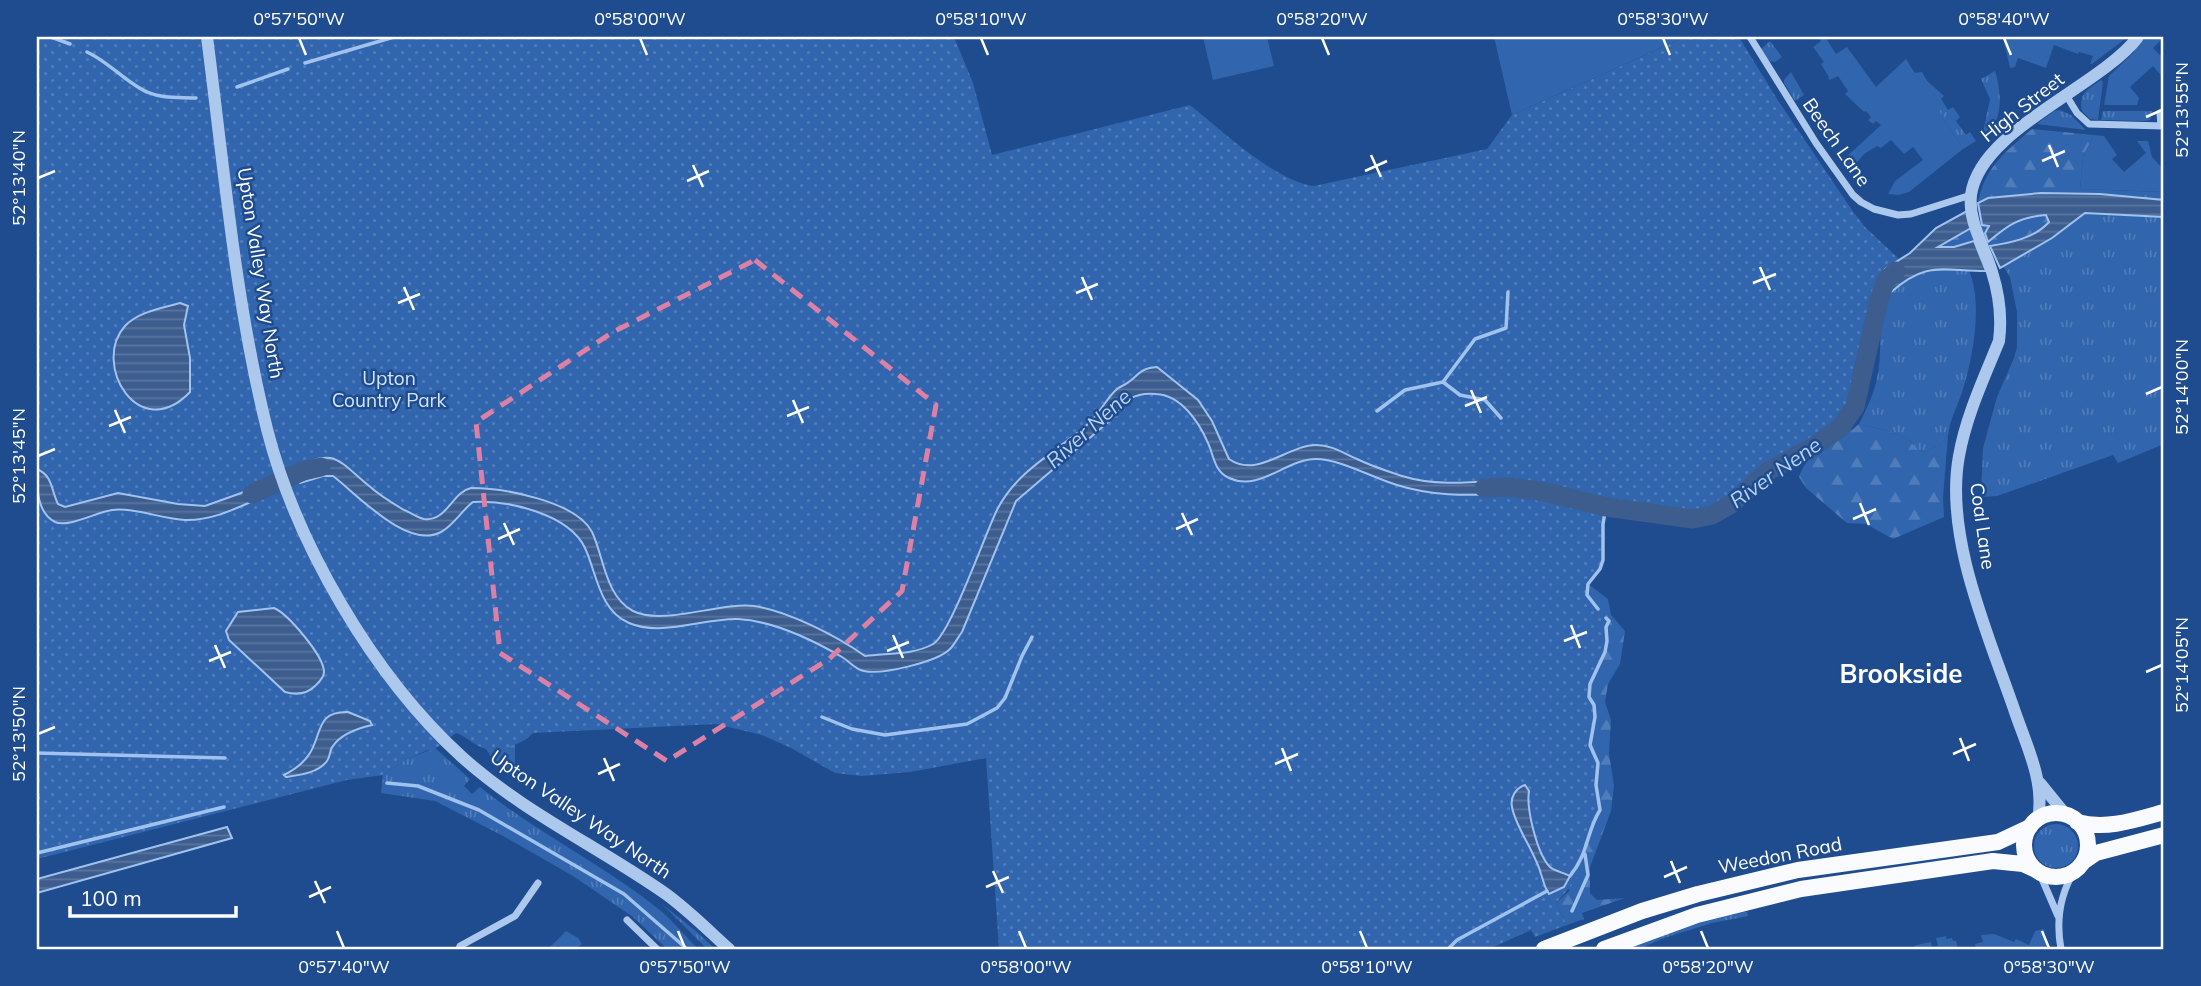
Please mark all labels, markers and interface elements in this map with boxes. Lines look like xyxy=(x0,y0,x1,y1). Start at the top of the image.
text: 0°57'50"W xyxy=(253,7,345,30)
text: 0°58'00"W xyxy=(594,7,686,30)
text: 0°58'10"W xyxy=(935,7,1027,30)
text: 0°58'20"W xyxy=(1276,7,1368,30)
text: 0°58'30"W xyxy=(1617,7,1709,30)
text: 0°58'40"W xyxy=(1958,7,2050,30)
text: 52°13'55"N xyxy=(2170,62,2193,158)
street label: High Street xyxy=(1976,67,2069,147)
street label: Beech Lane xyxy=(1798,93,1876,191)
text: 52°13'40"N xyxy=(7,130,30,226)
street label: Upton Valley Way North xyxy=(232,166,290,380)
text: 52°14'00"N xyxy=(2170,339,2193,435)
park label: Upton Country Park xyxy=(332,366,446,412)
water label: River Nene xyxy=(1040,383,1136,473)
text: 52°13'45"N xyxy=(7,408,30,504)
water label: River Nene xyxy=(1724,431,1826,513)
street label: Coal Lane xyxy=(1965,481,2001,571)
text: 52°14'05"N xyxy=(2170,617,2193,713)
district label: Brookside xyxy=(1839,657,1963,690)
text: 52°13'50"N xyxy=(7,686,30,782)
street label: Upton Valley Way North xyxy=(486,744,676,884)
street label: Weedon Road xyxy=(1716,831,1844,879)
scale bar xyxy=(70,874,236,918)
text: 100 m xyxy=(80,885,142,911)
text: 0°57'40"W xyxy=(298,955,390,978)
text: 0°57'50"W xyxy=(639,955,731,978)
text: 0°58'00"W xyxy=(980,955,1072,978)
text: 0°58'10"W xyxy=(1321,955,1413,978)
text: 0°58'20"W xyxy=(1662,955,1754,978)
text: 0°58'30"W xyxy=(2003,955,2095,978)

